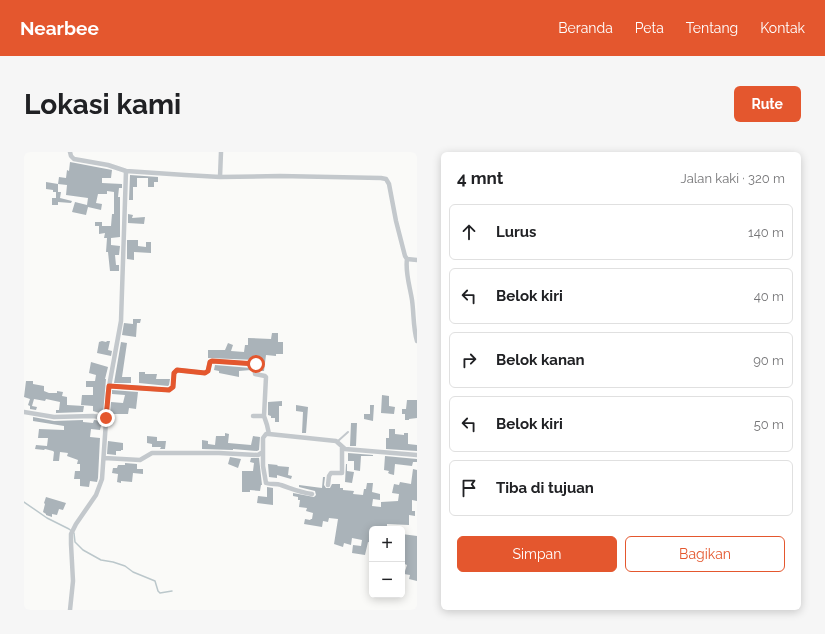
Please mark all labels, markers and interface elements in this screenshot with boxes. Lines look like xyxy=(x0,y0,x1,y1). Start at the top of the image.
text: Nearbee xyxy=(20,17,99,39)
text: Beranda xyxy=(558,20,613,36)
text: Peta xyxy=(635,20,664,36)
text: Tentang xyxy=(686,20,738,36)
text: Kontak xyxy=(760,20,805,36)
button: Rute xyxy=(734,86,801,122)
text: Lokasi kami xyxy=(24,88,181,121)
text: 4 mnt xyxy=(457,168,503,188)
text: Jalan kaki · 320 m xyxy=(681,171,785,186)
icon: ahead xyxy=(458,221,480,243)
text: Lurus xyxy=(496,223,537,241)
text: 140 m xyxy=(748,225,784,240)
icon: left xyxy=(458,285,480,307)
text: Belok kiri xyxy=(496,287,563,305)
text: 40 m xyxy=(754,289,784,304)
icon: right xyxy=(458,349,480,371)
text: Belok kanan xyxy=(496,351,585,369)
text: 90 m xyxy=(753,353,784,368)
route start xyxy=(247,355,265,373)
route end xyxy=(97,409,115,427)
icon: left xyxy=(458,413,480,435)
text: Belok kiri xyxy=(496,415,563,433)
text: 50 m xyxy=(754,417,784,432)
icon: arrive xyxy=(458,477,480,499)
text: Tiba di tujuan xyxy=(496,479,594,497)
map controls xyxy=(369,526,405,598)
button: + xyxy=(369,526,405,562)
button: Simpan xyxy=(457,536,617,572)
button: Bagikan xyxy=(625,536,785,572)
button: − xyxy=(369,562,405,598)

